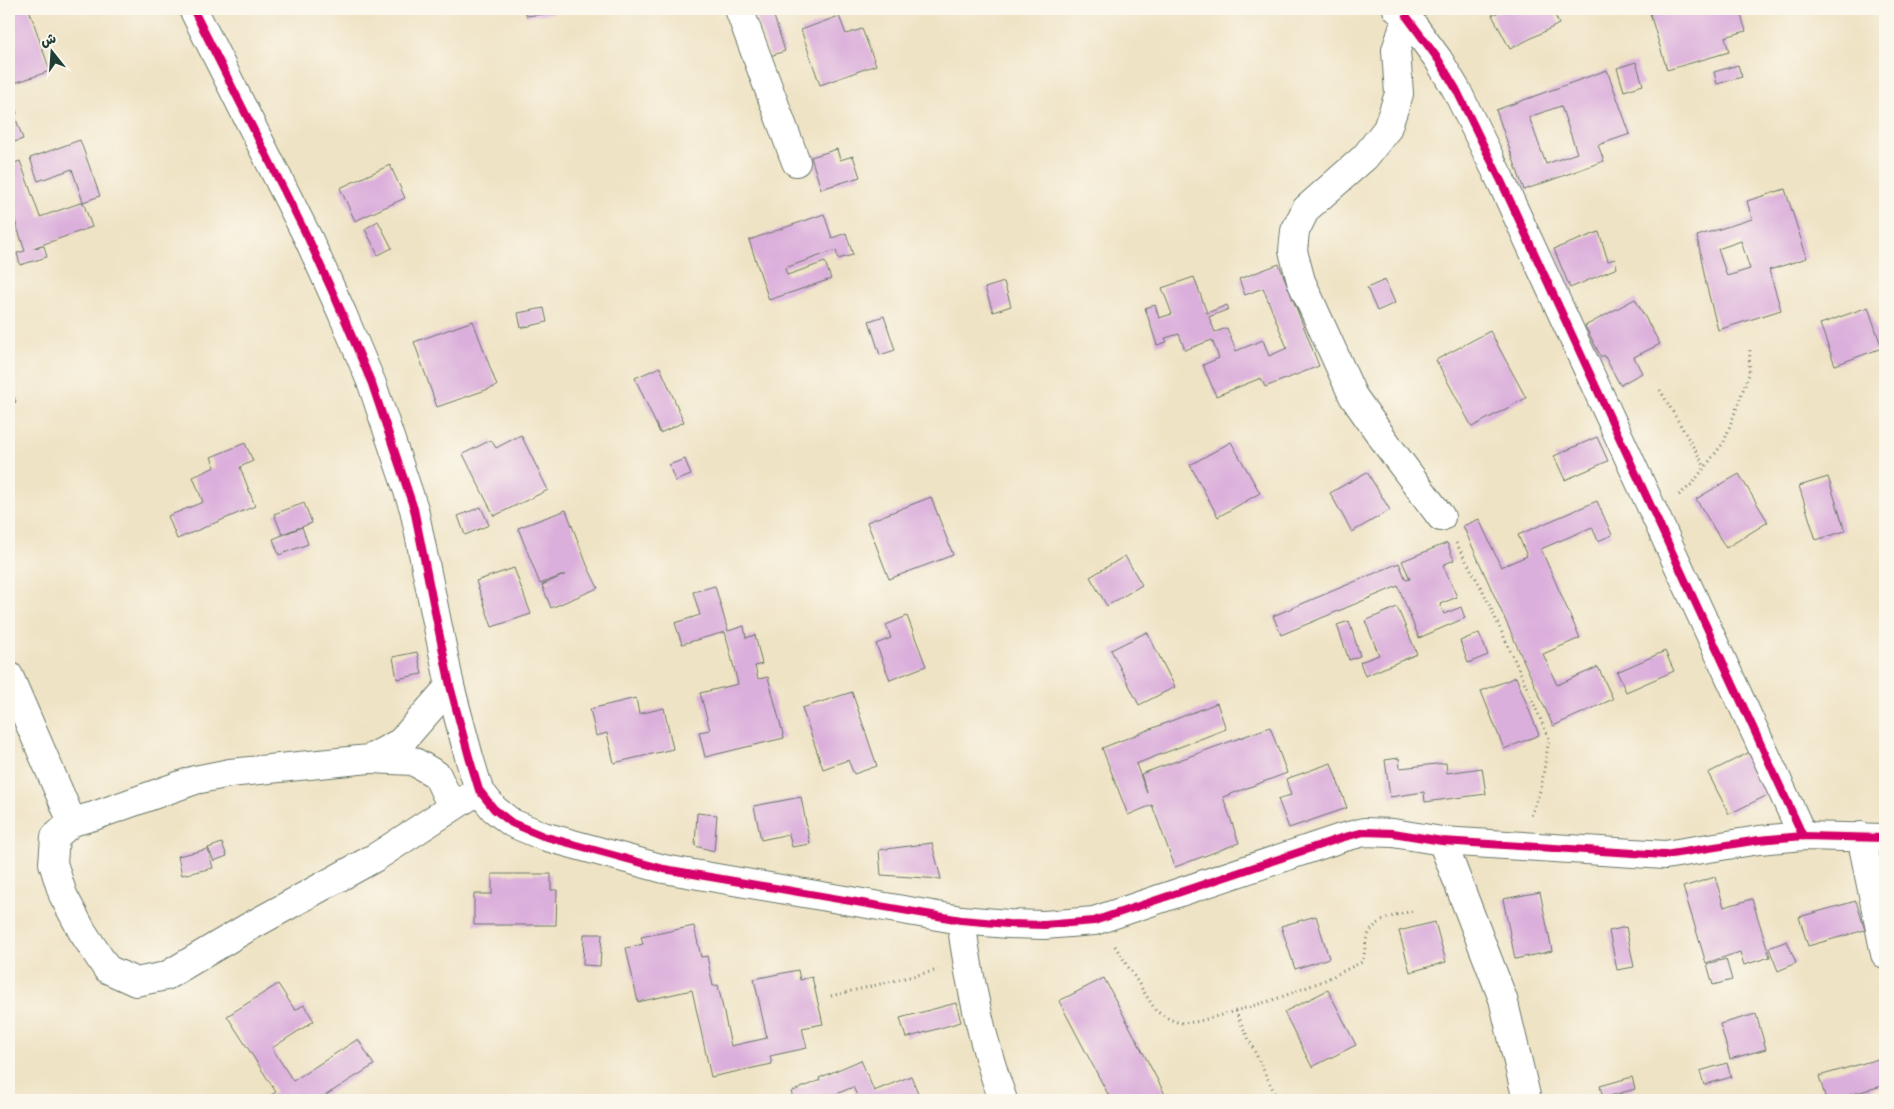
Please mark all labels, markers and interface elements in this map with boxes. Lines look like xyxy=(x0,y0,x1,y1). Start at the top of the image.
north arrow xyxy=(28,28,78,78)
text: ش xyxy=(38,28,58,50)

